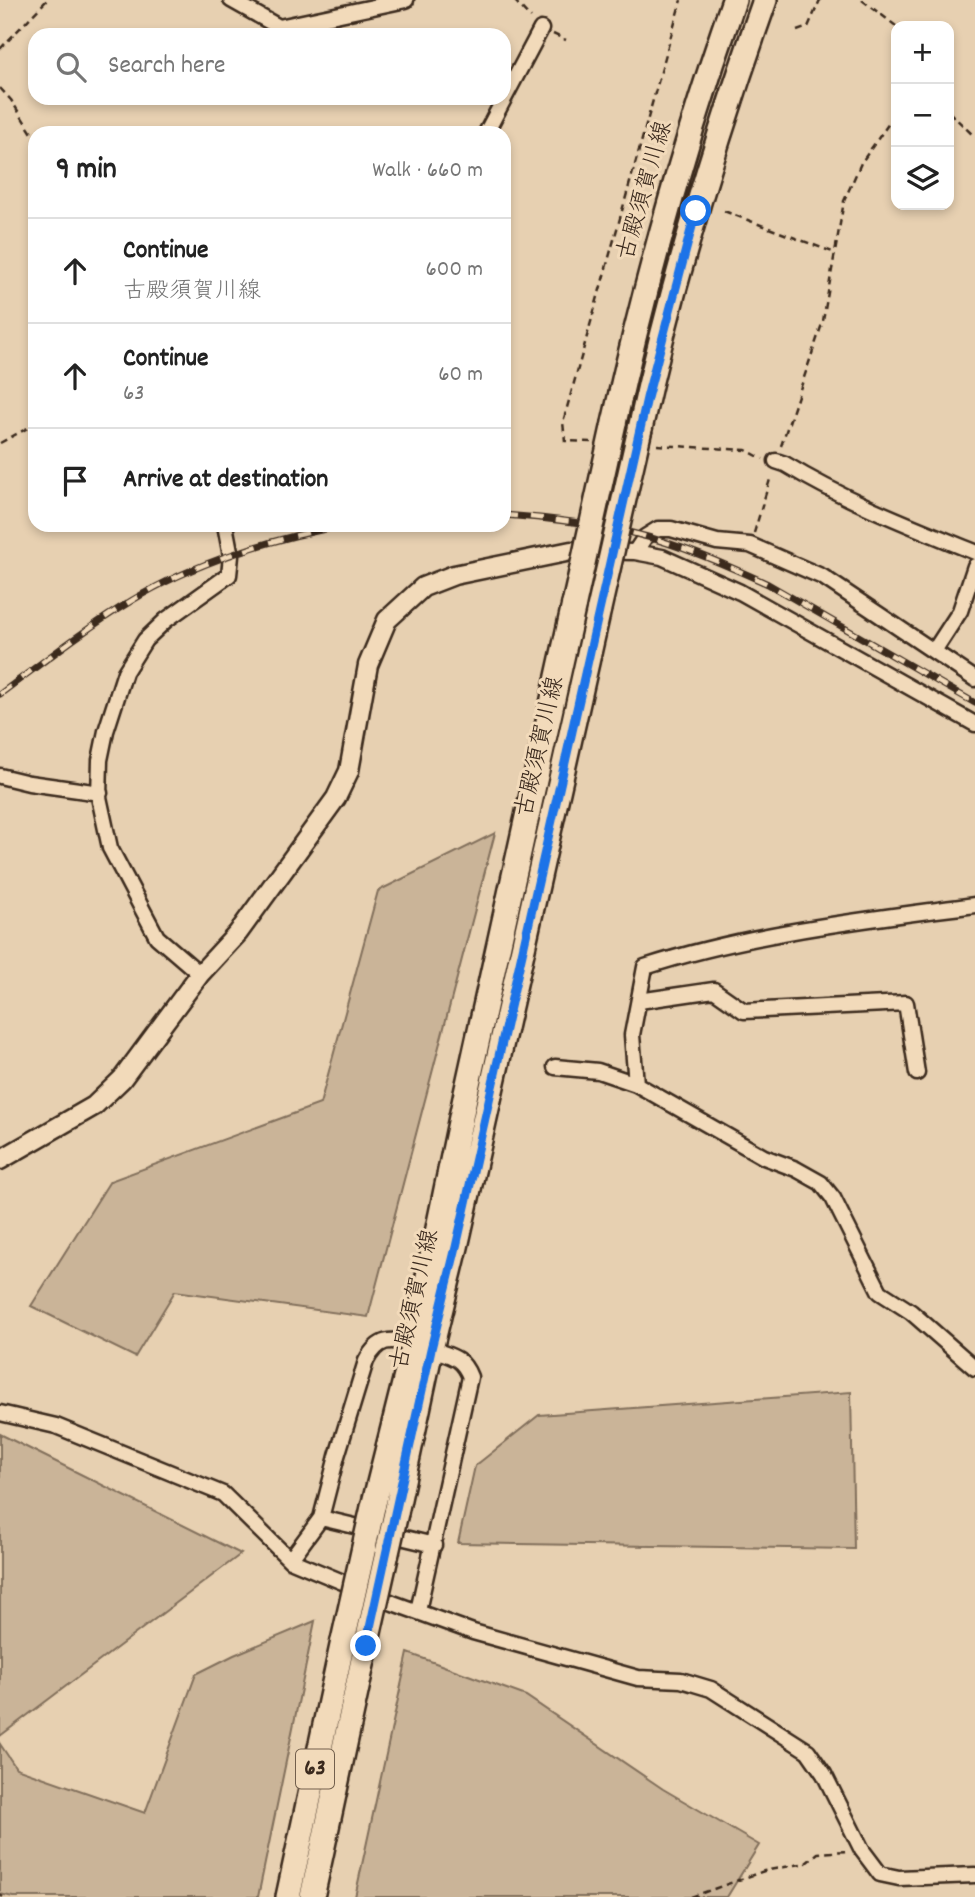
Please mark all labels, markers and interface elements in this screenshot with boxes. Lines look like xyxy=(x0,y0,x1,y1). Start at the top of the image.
map controls xyxy=(891,21,954,210)
button: + xyxy=(891,21,954,84)
search box xyxy=(28,28,511,105)
icon: search xyxy=(52,48,90,86)
text: Search here xyxy=(108,48,226,85)
button: − xyxy=(891,84,954,147)
street label: 古殿須賀川線 xyxy=(610,117,682,265)
button: layers xyxy=(891,147,954,210)
text: 9 min xyxy=(56,150,117,193)
text: Walk · 660 m xyxy=(372,155,483,188)
route start xyxy=(680,195,711,226)
text: Continue xyxy=(123,233,208,270)
icon: ahead xyxy=(56,252,94,290)
text: 600 m xyxy=(426,254,483,287)
text: 古殿須賀川線 xyxy=(123,276,261,309)
text: Continue xyxy=(123,341,208,378)
icon: ahead xyxy=(56,357,94,395)
text: 60 m xyxy=(438,359,483,392)
text: 63 xyxy=(123,378,144,411)
icon: arrive xyxy=(56,462,94,500)
text: Arrive at destination xyxy=(123,462,328,499)
street label: 古殿須賀川線 xyxy=(508,673,574,821)
street label: 古殿須賀川線 xyxy=(383,1226,449,1374)
route end xyxy=(350,1630,381,1661)
road number: 63 xyxy=(296,1750,334,1788)

